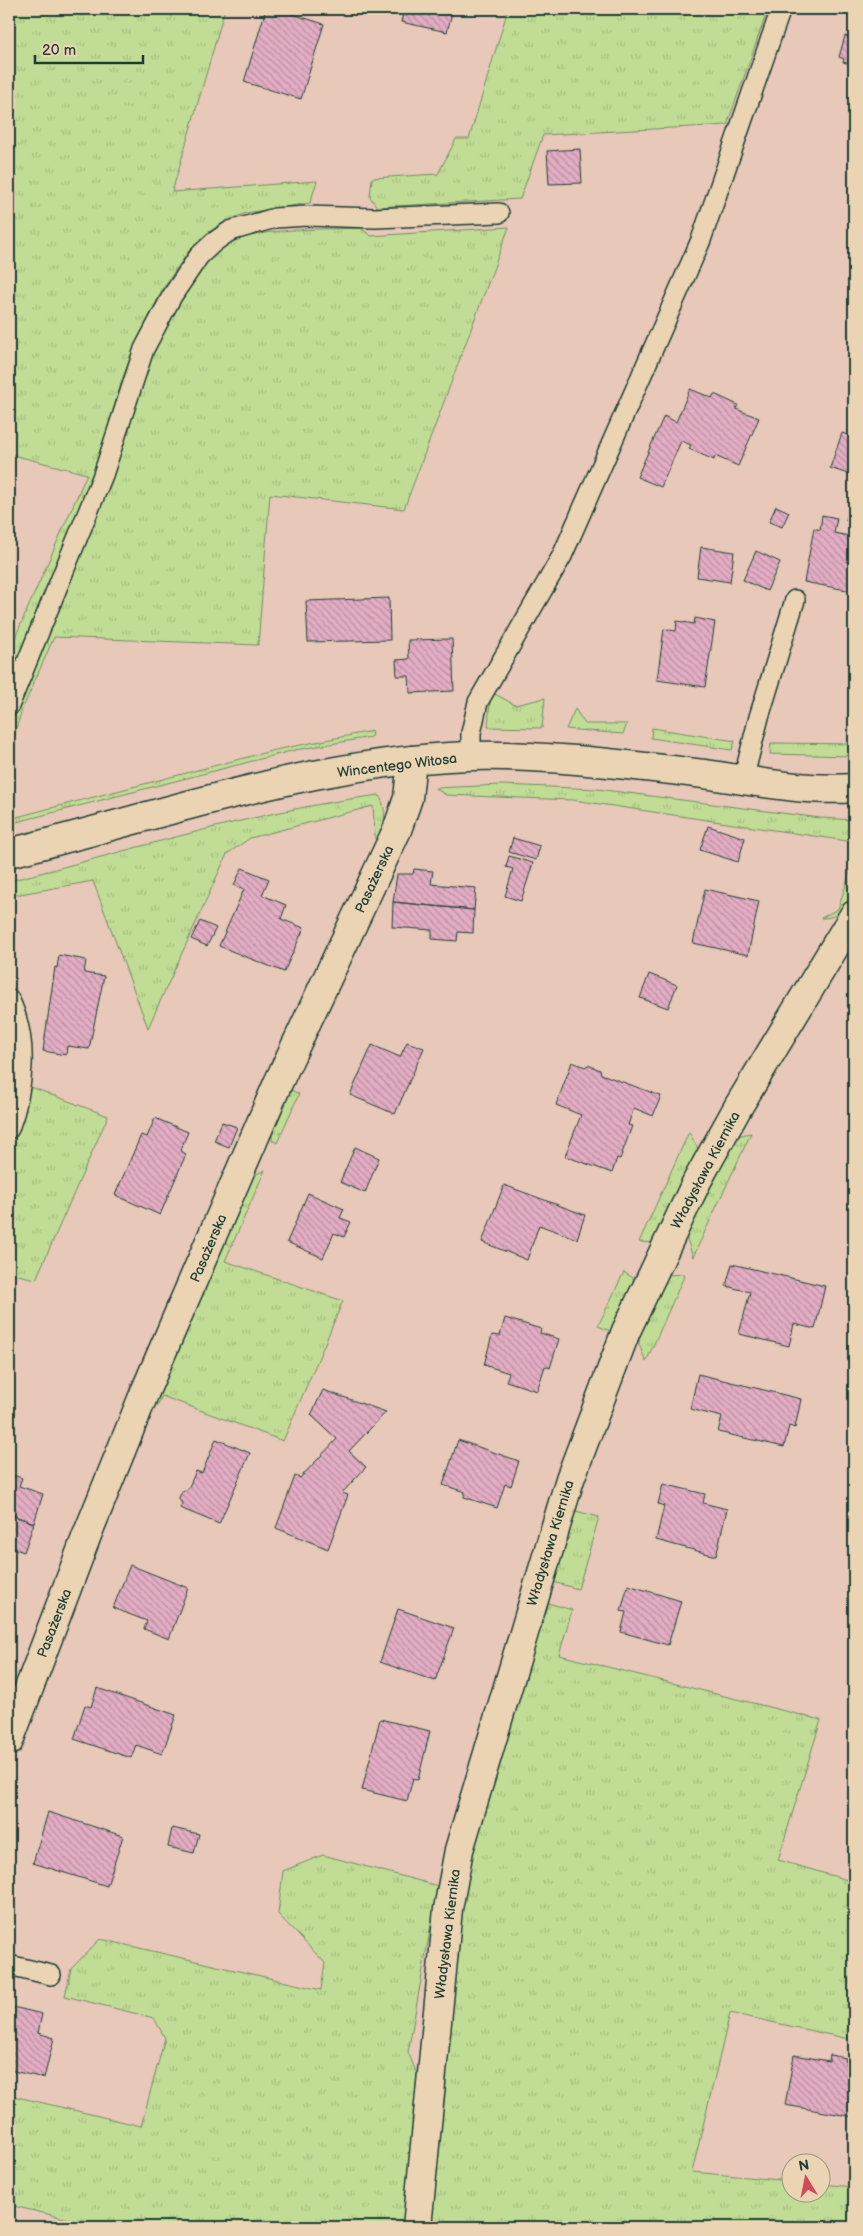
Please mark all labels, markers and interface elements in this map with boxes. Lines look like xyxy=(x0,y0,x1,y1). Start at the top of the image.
scale bar xyxy=(35,32,142,64)
text: 20 m xyxy=(42,41,76,60)
street label: Wincentego Witosa xyxy=(336,750,458,781)
street label: Pasażerska xyxy=(351,843,397,916)
street label: Władysława Kiernika xyxy=(667,1108,744,1232)
street label: Pasażerska xyxy=(186,1212,230,1285)
street label: Władysława Kiernika xyxy=(523,1478,578,1608)
street label: Pasażerska xyxy=(34,1586,75,1660)
street label: Władysława Kiernika xyxy=(431,1868,464,2000)
north arrow xyxy=(780,2154,830,2204)
text: N xyxy=(797,2156,810,2175)

